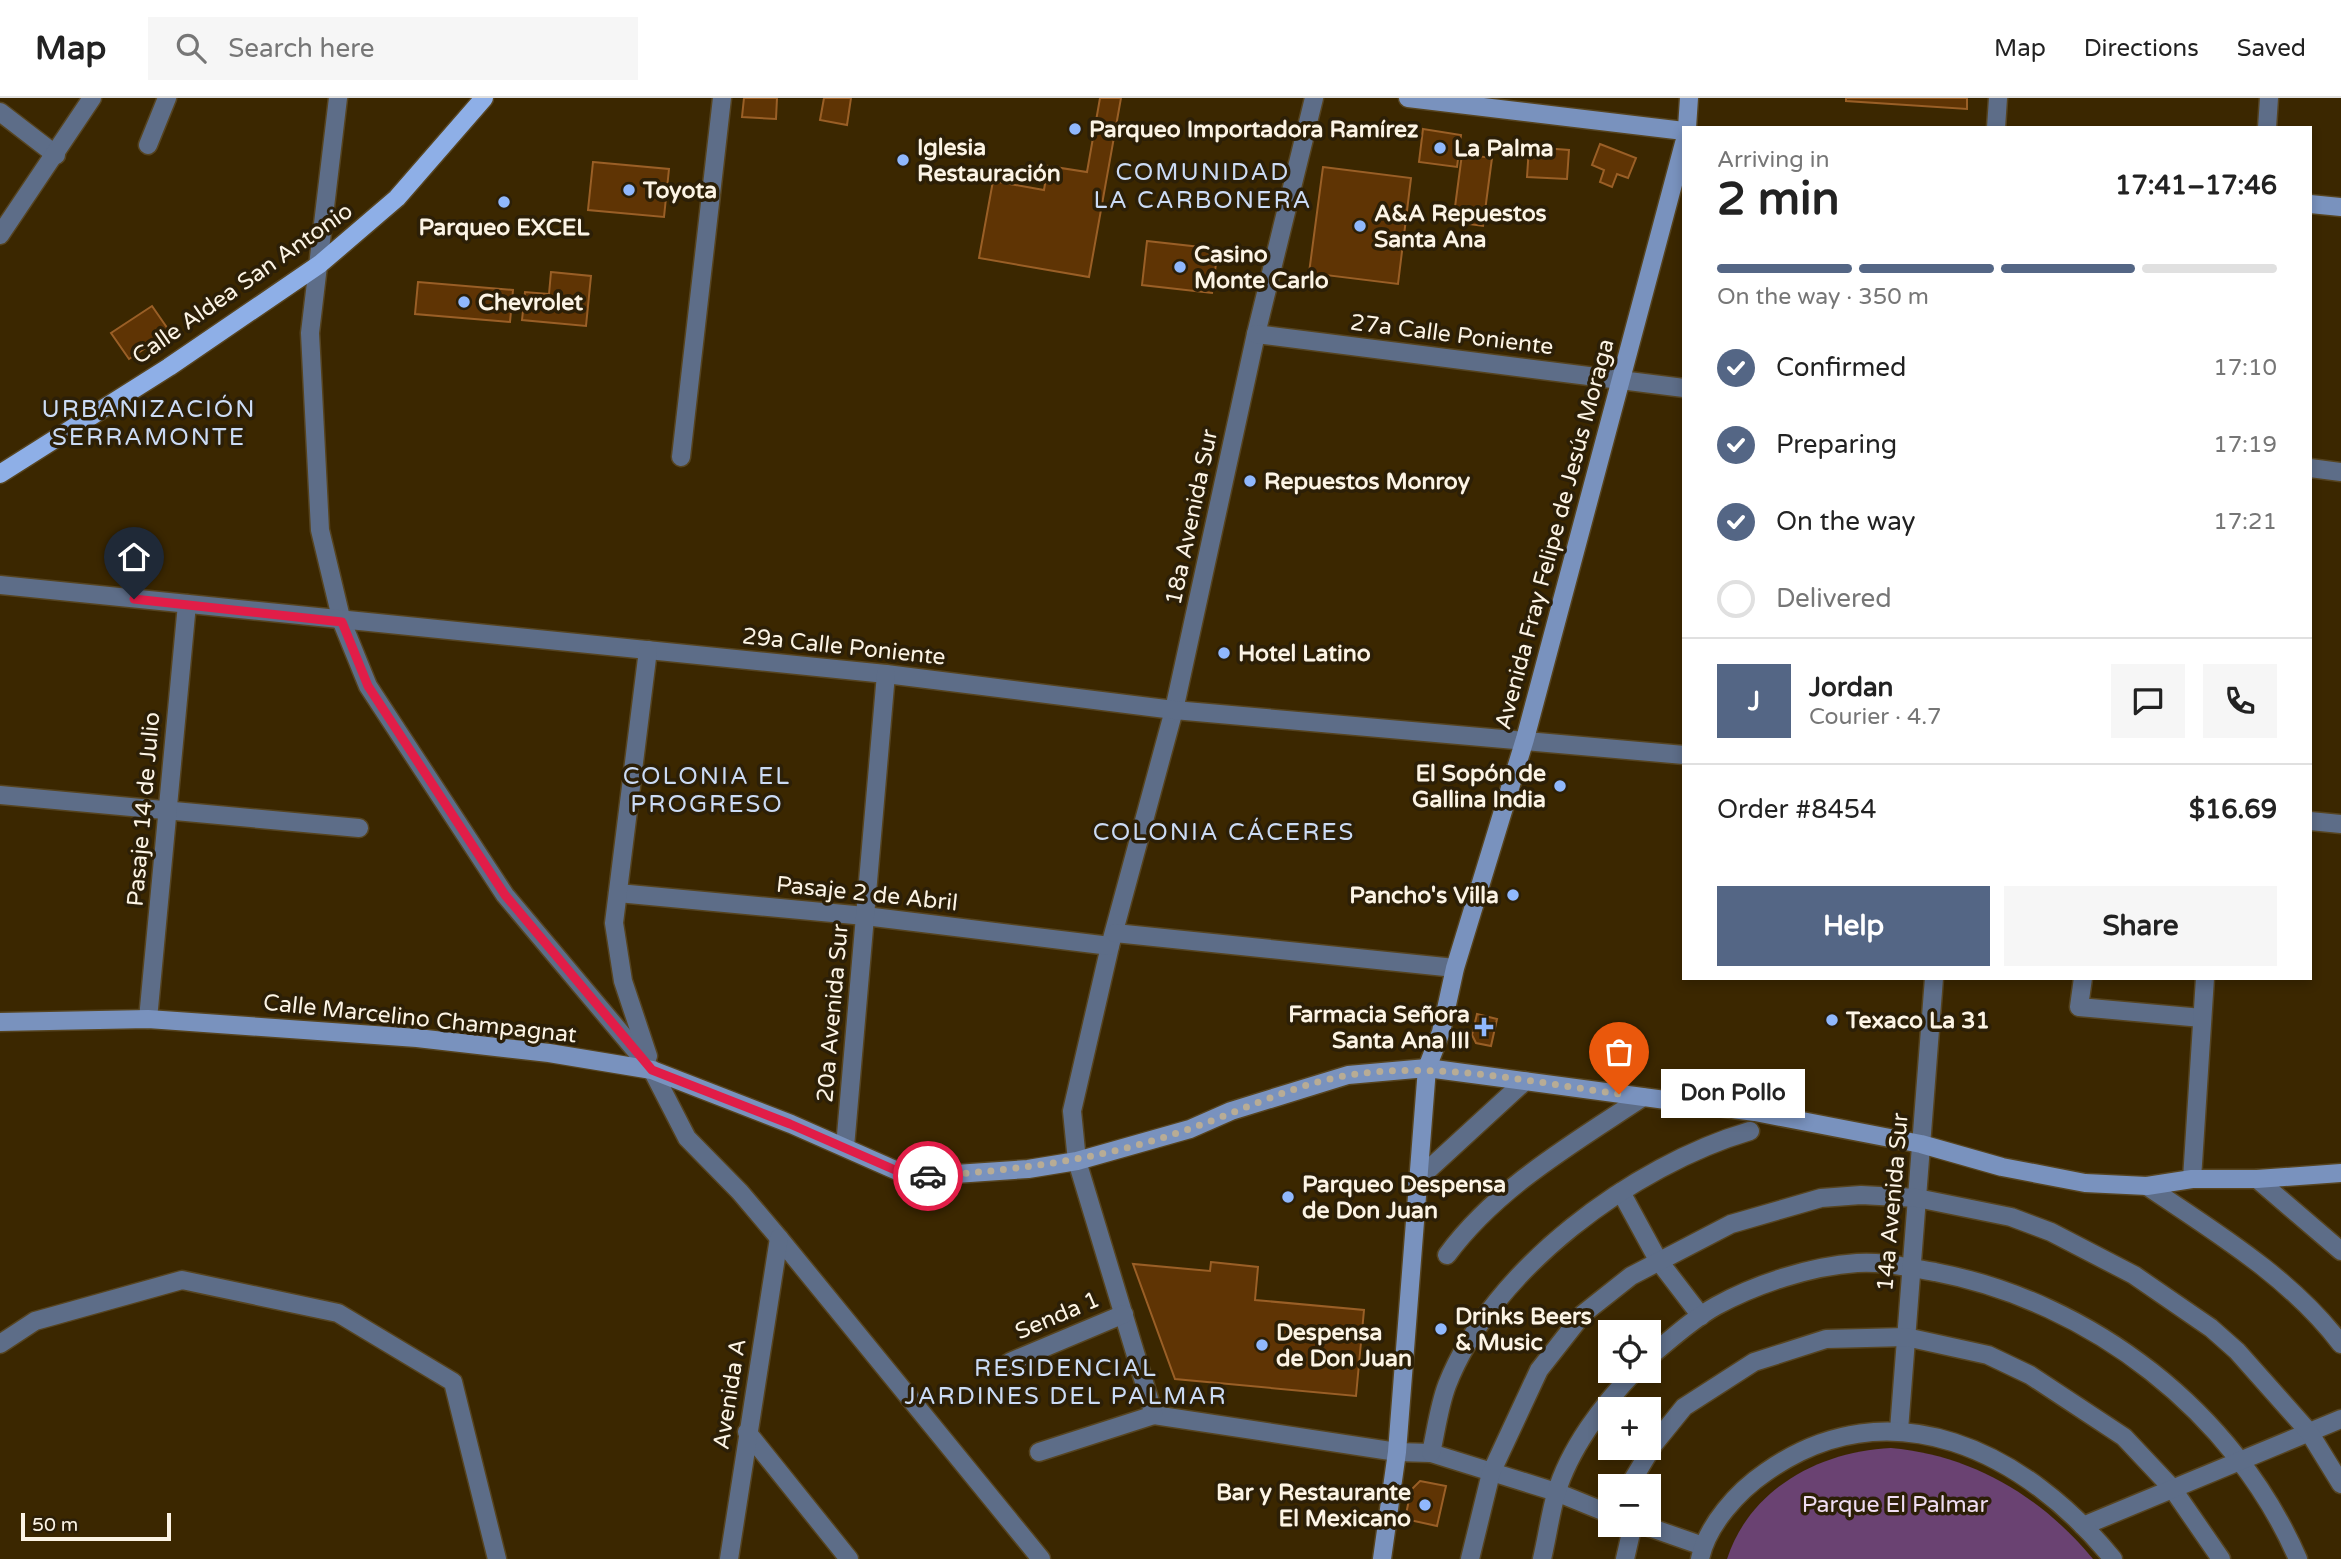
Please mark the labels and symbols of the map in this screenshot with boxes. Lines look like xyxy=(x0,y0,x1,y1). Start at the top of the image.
place label: Parqueo Importadora Ramírez xyxy=(1089,116,1419,144)
marker: Parqueo Importadora Ramírez xyxy=(1067,121,1083,137)
place label: Iglesia Restauración xyxy=(917,134,1061,188)
place label: La Palma xyxy=(1454,135,1554,163)
marker: La Palma xyxy=(1432,140,1448,156)
marker: Iglesia Restauración xyxy=(895,152,911,168)
district label: COMUNIDAD LA CARBONERA xyxy=(1094,158,1312,215)
place label: Toyota xyxy=(642,177,717,205)
marker: Toyota xyxy=(621,182,637,198)
marker: Parqueo EXCEL xyxy=(496,194,512,210)
street label: Calle Aldea San Antonio xyxy=(127,197,358,371)
place label: A&A Repuestos Santa Ana xyxy=(1374,200,1547,254)
place label: Parqueo EXCEL xyxy=(418,214,590,242)
marker: A&A Repuestos Santa Ana xyxy=(1352,218,1368,234)
place label: Casino Monte Carlo xyxy=(1194,241,1329,295)
marker: Casino Monte Carlo xyxy=(1172,259,1188,275)
place label: Chevrolet xyxy=(478,289,583,317)
marker: Chevrolet xyxy=(456,294,472,310)
street label: 27a Calle Poniente xyxy=(1349,309,1555,361)
street label: Avenida Fray Felipe de Jesús Moraga xyxy=(1489,336,1621,733)
district label: URBANIZACIÓN SERRAMONTE xyxy=(41,394,257,452)
street label: 18a Avenida Sur xyxy=(1160,427,1224,608)
place label: Repuestos Monroy xyxy=(1264,468,1471,496)
marker: Repuestos Monroy xyxy=(1242,473,1258,489)
pin xyxy=(104,527,164,599)
street label: 29a Calle Poniente xyxy=(741,622,947,672)
place label: Hotel Latino xyxy=(1238,640,1371,668)
marker: Hotel Latino xyxy=(1216,645,1232,661)
street label: Pasaje 14 de Julio xyxy=(122,711,166,908)
place label: El Sopón de Gallina India xyxy=(1412,760,1546,814)
district label: COLONIA EL PROGRESO xyxy=(623,762,791,819)
marker: El Sopón de Gallina India xyxy=(1552,778,1568,794)
district label: COLONIA CÁCERES xyxy=(1093,817,1355,847)
street label: Pasaje 2 de Abril xyxy=(775,871,959,917)
place label: Pancho's Villa xyxy=(1349,882,1499,910)
marker: Pancho's Villa xyxy=(1505,887,1521,903)
street label: 20a Avenida Sur xyxy=(811,922,855,1104)
street label: Calle Marcelino Champagnat xyxy=(262,989,578,1049)
place label: Farmacia Señora Santa Ana III xyxy=(1288,1001,1470,1055)
place label: Texaco La 31 xyxy=(1845,1007,1990,1035)
marker: Texaco La 31 xyxy=(1824,1012,1840,1028)
marker: Farmacia Señora Santa Ana III xyxy=(1476,1019,1492,1035)
pin xyxy=(1589,1022,1649,1094)
callout: Don Pollo xyxy=(1661,1070,1804,1118)
street label: 14a Avenida Sur xyxy=(1871,1111,1915,1293)
courier xyxy=(893,1141,963,1211)
place label: Parqueo Despensa de Don Juan xyxy=(1302,1171,1506,1225)
marker: Parqueo Despensa de Don Juan xyxy=(1280,1189,1296,1205)
street label: Senda 1 xyxy=(1011,1286,1104,1346)
place label: Drinks Beers & Music xyxy=(1455,1303,1592,1357)
place label: Despensa de Don Juan xyxy=(1276,1319,1412,1373)
marker: Drinks Beers & Music xyxy=(1433,1321,1449,1337)
street label: Avenida A xyxy=(707,1337,753,1452)
marker: Despensa de Don Juan xyxy=(1254,1337,1270,1353)
district label: RESIDENCIAL JARDINES DEL PALMAR xyxy=(904,1354,1228,1411)
place label: Bar y Restaurante El Mexicano xyxy=(1216,1479,1411,1533)
park label: Parque El Palmar xyxy=(1802,1491,1988,1519)
marker: Bar y Restaurante El Mexicano xyxy=(1417,1497,1433,1513)
scale bar xyxy=(21,1510,172,1542)

